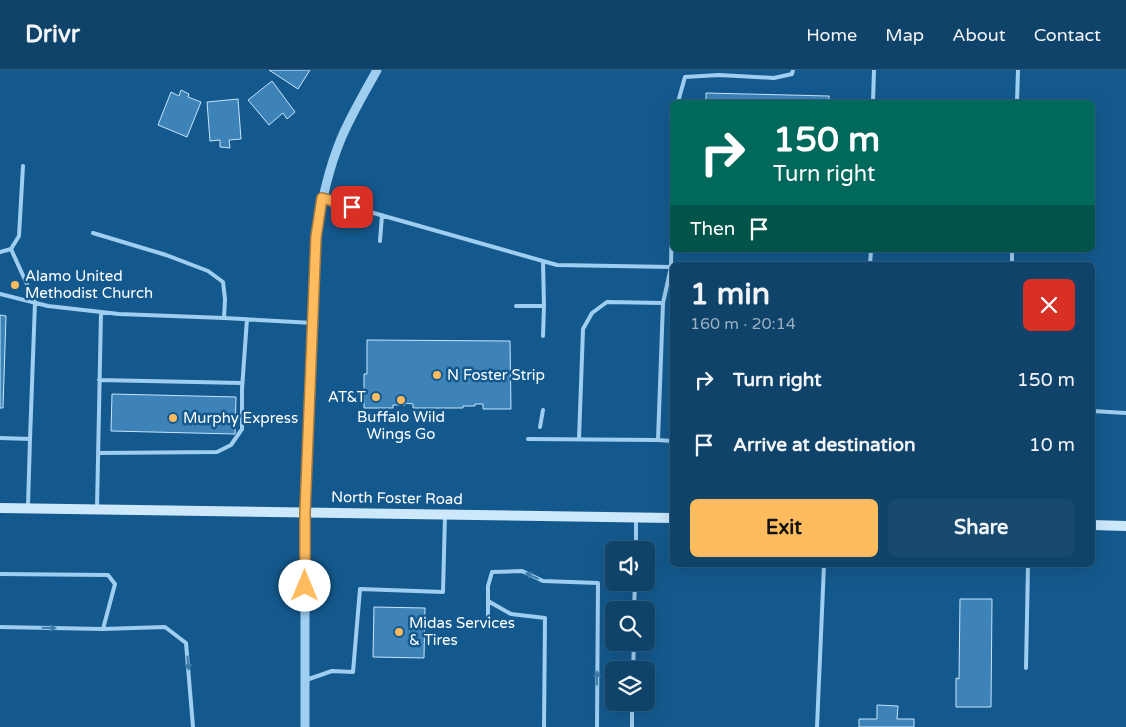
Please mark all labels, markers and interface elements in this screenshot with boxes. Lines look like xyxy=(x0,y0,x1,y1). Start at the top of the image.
text: Drivr xyxy=(25,20,80,49)
text: Home xyxy=(806,24,857,46)
text: Map xyxy=(885,24,924,46)
text: About xyxy=(952,24,1006,46)
text: Contact xyxy=(1034,24,1101,46)
text: 150 m xyxy=(773,119,880,161)
icon: right xyxy=(690,120,755,185)
text: Turn right xyxy=(773,161,875,187)
pin xyxy=(331,186,373,228)
icon: arrive xyxy=(338,193,366,221)
icon: arrive xyxy=(745,215,773,243)
text: Then xyxy=(690,218,735,240)
place label: Alamo United Methodist Church xyxy=(25,267,153,302)
text: 1 min xyxy=(690,276,770,313)
marker: Alamo United Methodist Church xyxy=(9,279,21,291)
button: close xyxy=(1023,279,1075,331)
text: 160 m · 20:14 xyxy=(690,314,796,334)
place label: N Foster Strip xyxy=(447,366,545,384)
icon: right xyxy=(690,366,718,394)
marker: N Foster Strip xyxy=(431,369,443,381)
text: Turn right xyxy=(733,369,821,391)
text: 150 m xyxy=(1017,369,1075,391)
place label: AT&T xyxy=(328,388,366,406)
marker: AT&T xyxy=(370,391,382,403)
marker: Buffalo Wild Wings Go xyxy=(395,394,407,406)
place label: Buffalo Wild Wings Go xyxy=(357,408,445,443)
place label: Murphy Express xyxy=(183,409,298,427)
marker: Murphy Express xyxy=(167,412,179,424)
icon: arrive xyxy=(690,431,718,459)
text: Arrive at destination xyxy=(733,434,916,456)
text: 10 m xyxy=(1029,434,1075,456)
street label: North Foster Road xyxy=(331,488,463,508)
button: Exit xyxy=(690,499,878,557)
button: Share xyxy=(888,499,1075,557)
map controls xyxy=(605,541,655,711)
button: sound xyxy=(605,541,655,591)
position arrow xyxy=(278,559,330,611)
one-way arrow xyxy=(525,571,539,579)
button: search xyxy=(605,601,655,651)
place label: Midas Services & Tires xyxy=(409,614,515,649)
one-way arrow xyxy=(41,624,57,632)
marker: Midas Services & Tires xyxy=(393,626,405,638)
one-way arrow xyxy=(184,655,192,671)
button: layers xyxy=(605,661,655,711)
one-way arrow xyxy=(593,670,601,686)

